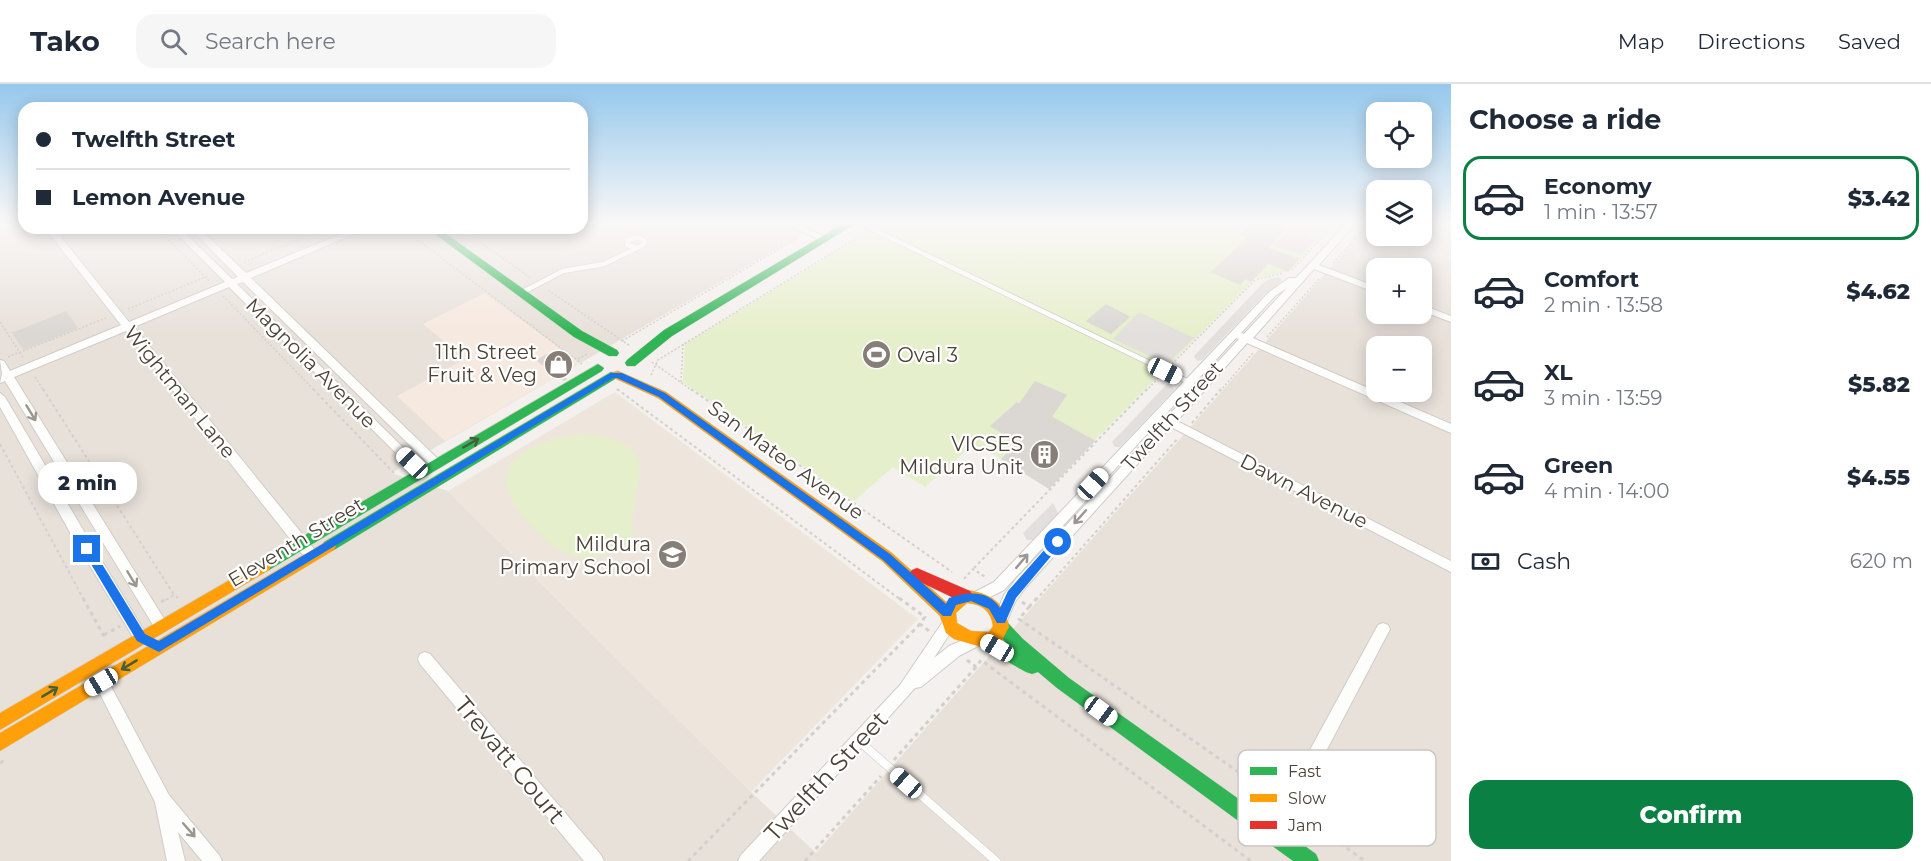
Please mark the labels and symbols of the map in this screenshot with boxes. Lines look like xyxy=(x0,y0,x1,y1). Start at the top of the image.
street label: Magnolia Avenue xyxy=(241,293,381,433)
street label: Wightman Lane xyxy=(119,321,241,463)
sports icon: Oval 3 xyxy=(860,339,892,371)
place label: 11th Street Fruit & Veg xyxy=(427,340,537,387)
place label: Oval 3 xyxy=(897,343,958,367)
shop icon: 11th Street Fruit & Veg xyxy=(542,348,574,380)
car xyxy=(1145,355,1185,387)
street label: Twelfth Street xyxy=(1116,356,1228,476)
street label: San Mateo Avenue xyxy=(703,395,869,525)
one-way arrow xyxy=(24,404,37,421)
place label: VICSES Mildura Unit xyxy=(899,432,1023,479)
one-way arrow xyxy=(462,437,479,449)
building icon: VICSES Mildura Unit xyxy=(1028,439,1060,471)
car xyxy=(393,444,431,482)
street label: Dawn Avenue xyxy=(1236,449,1372,533)
callout: 2 min xyxy=(38,462,136,504)
car xyxy=(1074,465,1112,503)
street label: Eleventh Street xyxy=(224,492,368,592)
one-way arrow xyxy=(1073,510,1087,525)
route start xyxy=(1044,528,1071,555)
place label: Mildura Primary School xyxy=(499,532,651,579)
route end xyxy=(73,535,100,562)
school or university icon: Mildura Primary School xyxy=(656,539,688,571)
one-way arrow xyxy=(1015,554,1029,569)
one-way arrow xyxy=(127,570,139,587)
car xyxy=(977,631,1017,665)
one-way arrow xyxy=(121,659,138,671)
car xyxy=(81,665,121,699)
one-way arrow xyxy=(41,685,58,697)
street label: Trevatt Court xyxy=(449,691,572,829)
car xyxy=(1081,693,1121,729)
street label: Twelfth Street xyxy=(758,705,894,847)
legend xyxy=(1238,750,1436,846)
text: Fast xyxy=(1288,762,1322,781)
car xyxy=(887,764,925,802)
text: Slow xyxy=(1288,789,1326,808)
text: Jam xyxy=(1287,816,1322,835)
one-way arrow xyxy=(182,823,196,838)

